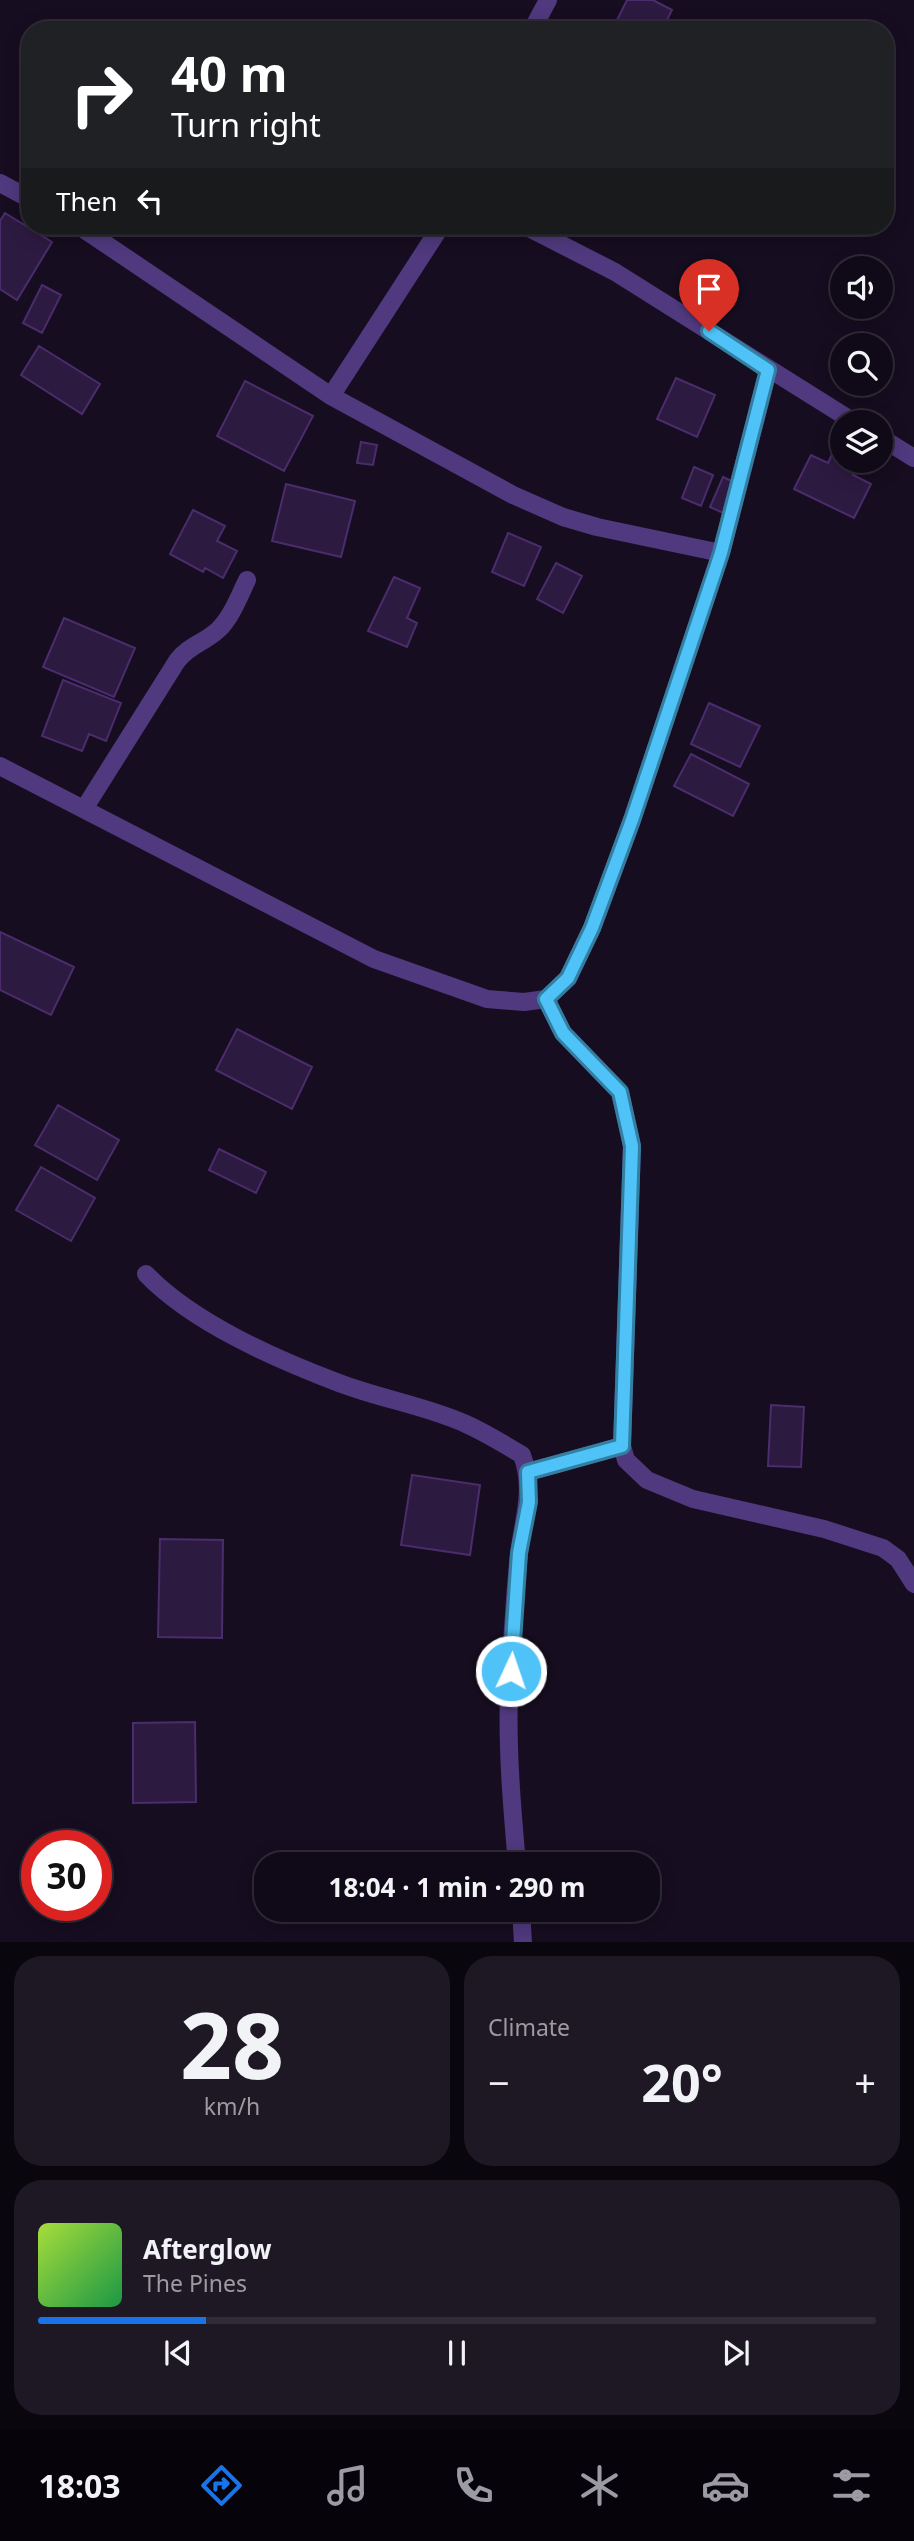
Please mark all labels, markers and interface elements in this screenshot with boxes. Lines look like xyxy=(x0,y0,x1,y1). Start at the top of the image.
text: 40 m xyxy=(171,40,288,106)
icon: right xyxy=(56,49,147,140)
text: Turn right xyxy=(171,103,321,146)
icon: left xyxy=(131,182,169,220)
text: Then xyxy=(56,183,117,219)
map controls xyxy=(830,256,893,473)
button: sound xyxy=(830,256,893,319)
pin xyxy=(679,259,739,331)
icon: arrive xyxy=(690,270,728,308)
button: search xyxy=(830,333,893,396)
button: layers xyxy=(830,410,893,473)
position arrow xyxy=(474,1634,548,1708)
speed limit sign: 30 xyxy=(21,1830,112,1921)
text: 18:04 · 1 min · 290 m xyxy=(329,1869,585,1905)
text: 28 xyxy=(180,1982,284,2106)
text: Climate xyxy=(488,2011,570,2043)
text: 20° xyxy=(641,2046,723,2117)
text: − xyxy=(488,2056,510,2108)
text: + xyxy=(854,2056,876,2108)
text: km/h xyxy=(204,2090,260,2122)
text: Afterglow xyxy=(143,2231,271,2267)
text: The Pines xyxy=(143,2267,247,2299)
icon: previous xyxy=(159,2334,197,2372)
icon: pause xyxy=(438,2334,476,2372)
icon: next xyxy=(717,2334,755,2372)
icon: directions xyxy=(197,2461,246,2510)
icon: music xyxy=(323,2461,372,2510)
icon: phone xyxy=(449,2461,498,2510)
icon: climate xyxy=(575,2461,624,2510)
icon: car xyxy=(701,2461,750,2510)
icon: filters xyxy=(827,2461,876,2510)
text: 18:03 xyxy=(38,2464,121,2507)

